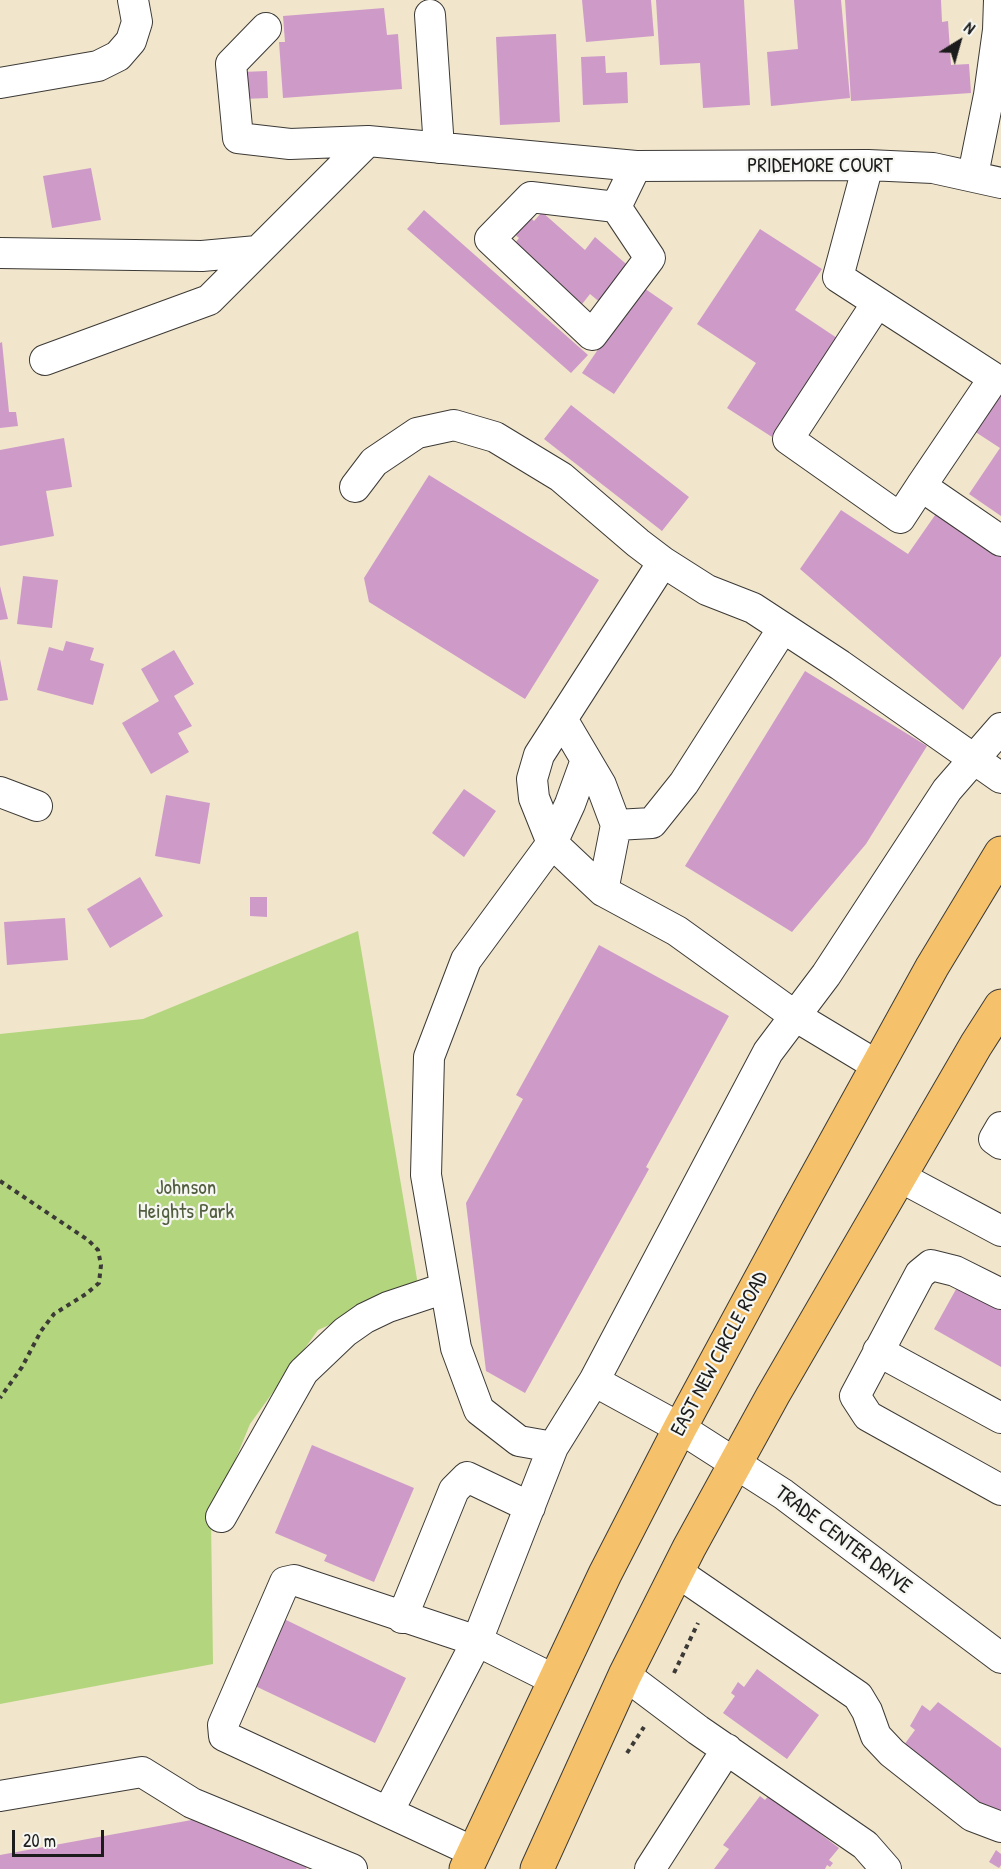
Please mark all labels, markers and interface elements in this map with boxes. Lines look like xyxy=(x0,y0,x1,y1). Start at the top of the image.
north arrow xyxy=(929,12,989,72)
text: N xyxy=(960,16,980,39)
street label: PRIDEMORE COURT xyxy=(747,153,893,179)
park label: Johnson Heights Park xyxy=(138,1175,234,1225)
street label: EAST NEW CIRCLE ROAD xyxy=(666,1267,774,1441)
street label: TRADE CENTER DRIVE xyxy=(770,1480,916,1600)
scale bar xyxy=(15,1818,106,1856)
text: 20 m xyxy=(23,1828,56,1853)

